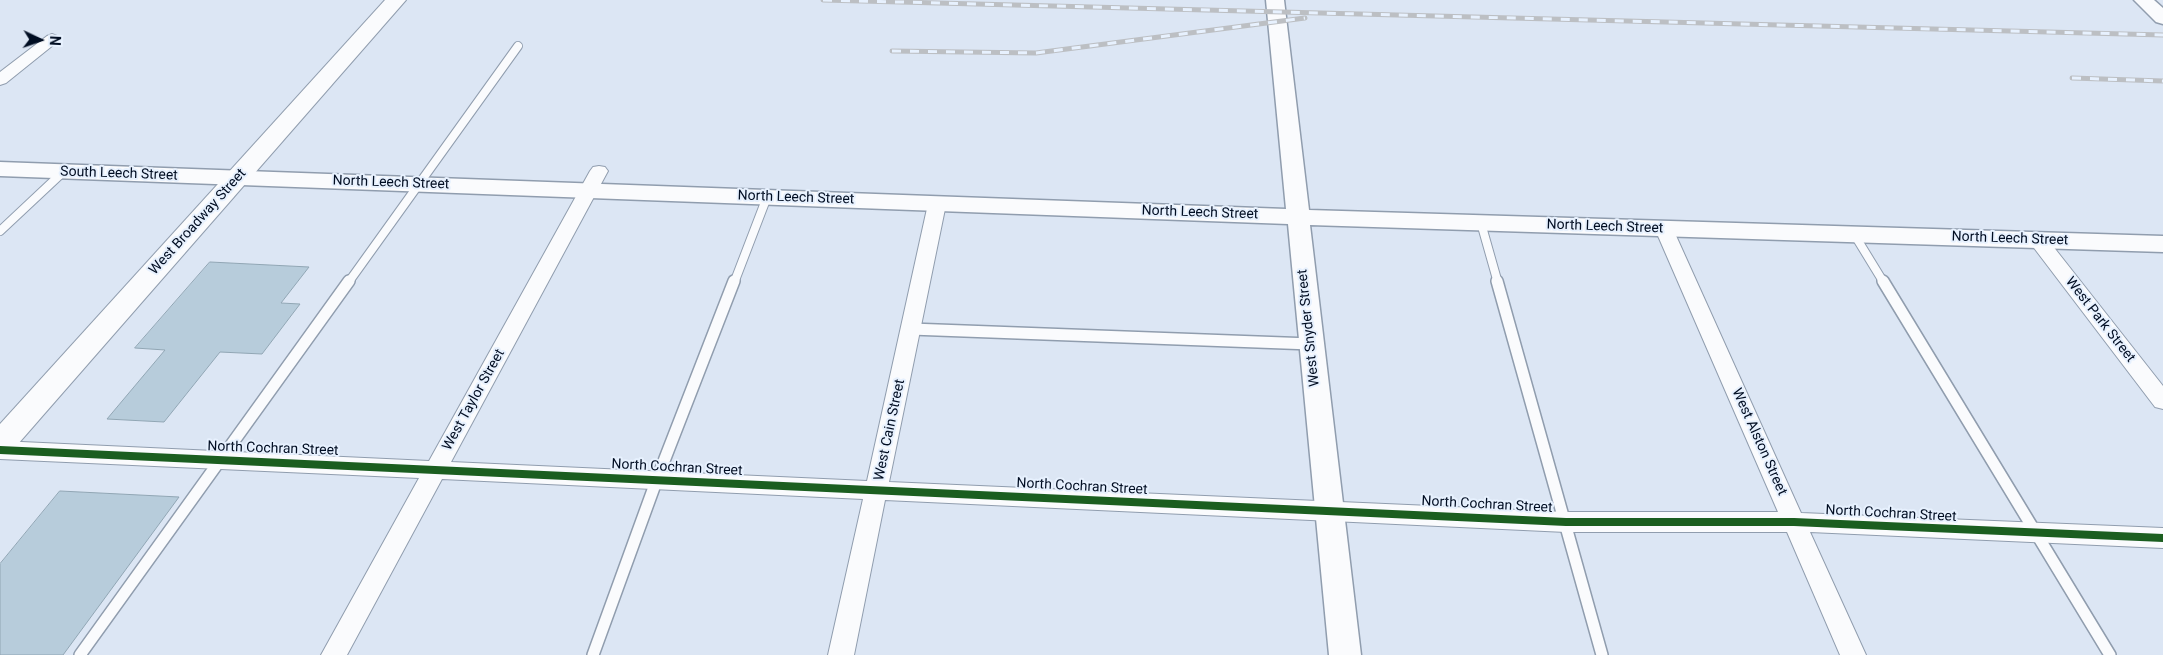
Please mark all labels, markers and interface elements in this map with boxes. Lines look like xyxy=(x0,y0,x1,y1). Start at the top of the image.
north arrow xyxy=(15,15,65,65)
text: N xyxy=(47,35,63,46)
street label: South Leech Street xyxy=(60,164,178,184)
street label: West Broadway Street xyxy=(146,166,250,278)
street label: North Leech Street xyxy=(332,173,450,193)
street label: North Leech Street xyxy=(737,188,855,208)
street label: North Leech Street xyxy=(1141,203,1259,223)
street label: North Leech Street xyxy=(1546,217,1664,237)
street label: North Leech Street xyxy=(1951,229,2069,249)
street label: West Snyder Street xyxy=(1294,268,1324,388)
street label: West Park Street xyxy=(2062,274,2138,366)
street label: West Taylor Street xyxy=(439,346,509,454)
street label: West Cain Street xyxy=(871,378,909,482)
street label: West Alston Street xyxy=(1728,386,1790,498)
street label: North Cochran Street xyxy=(207,438,339,460)
street label: North Cochran Street xyxy=(611,456,743,480)
street label: North Cochran Street xyxy=(1016,475,1148,499)
street label: North Cochran Street xyxy=(1421,493,1553,517)
street label: North Cochran Street xyxy=(1825,502,1957,526)

